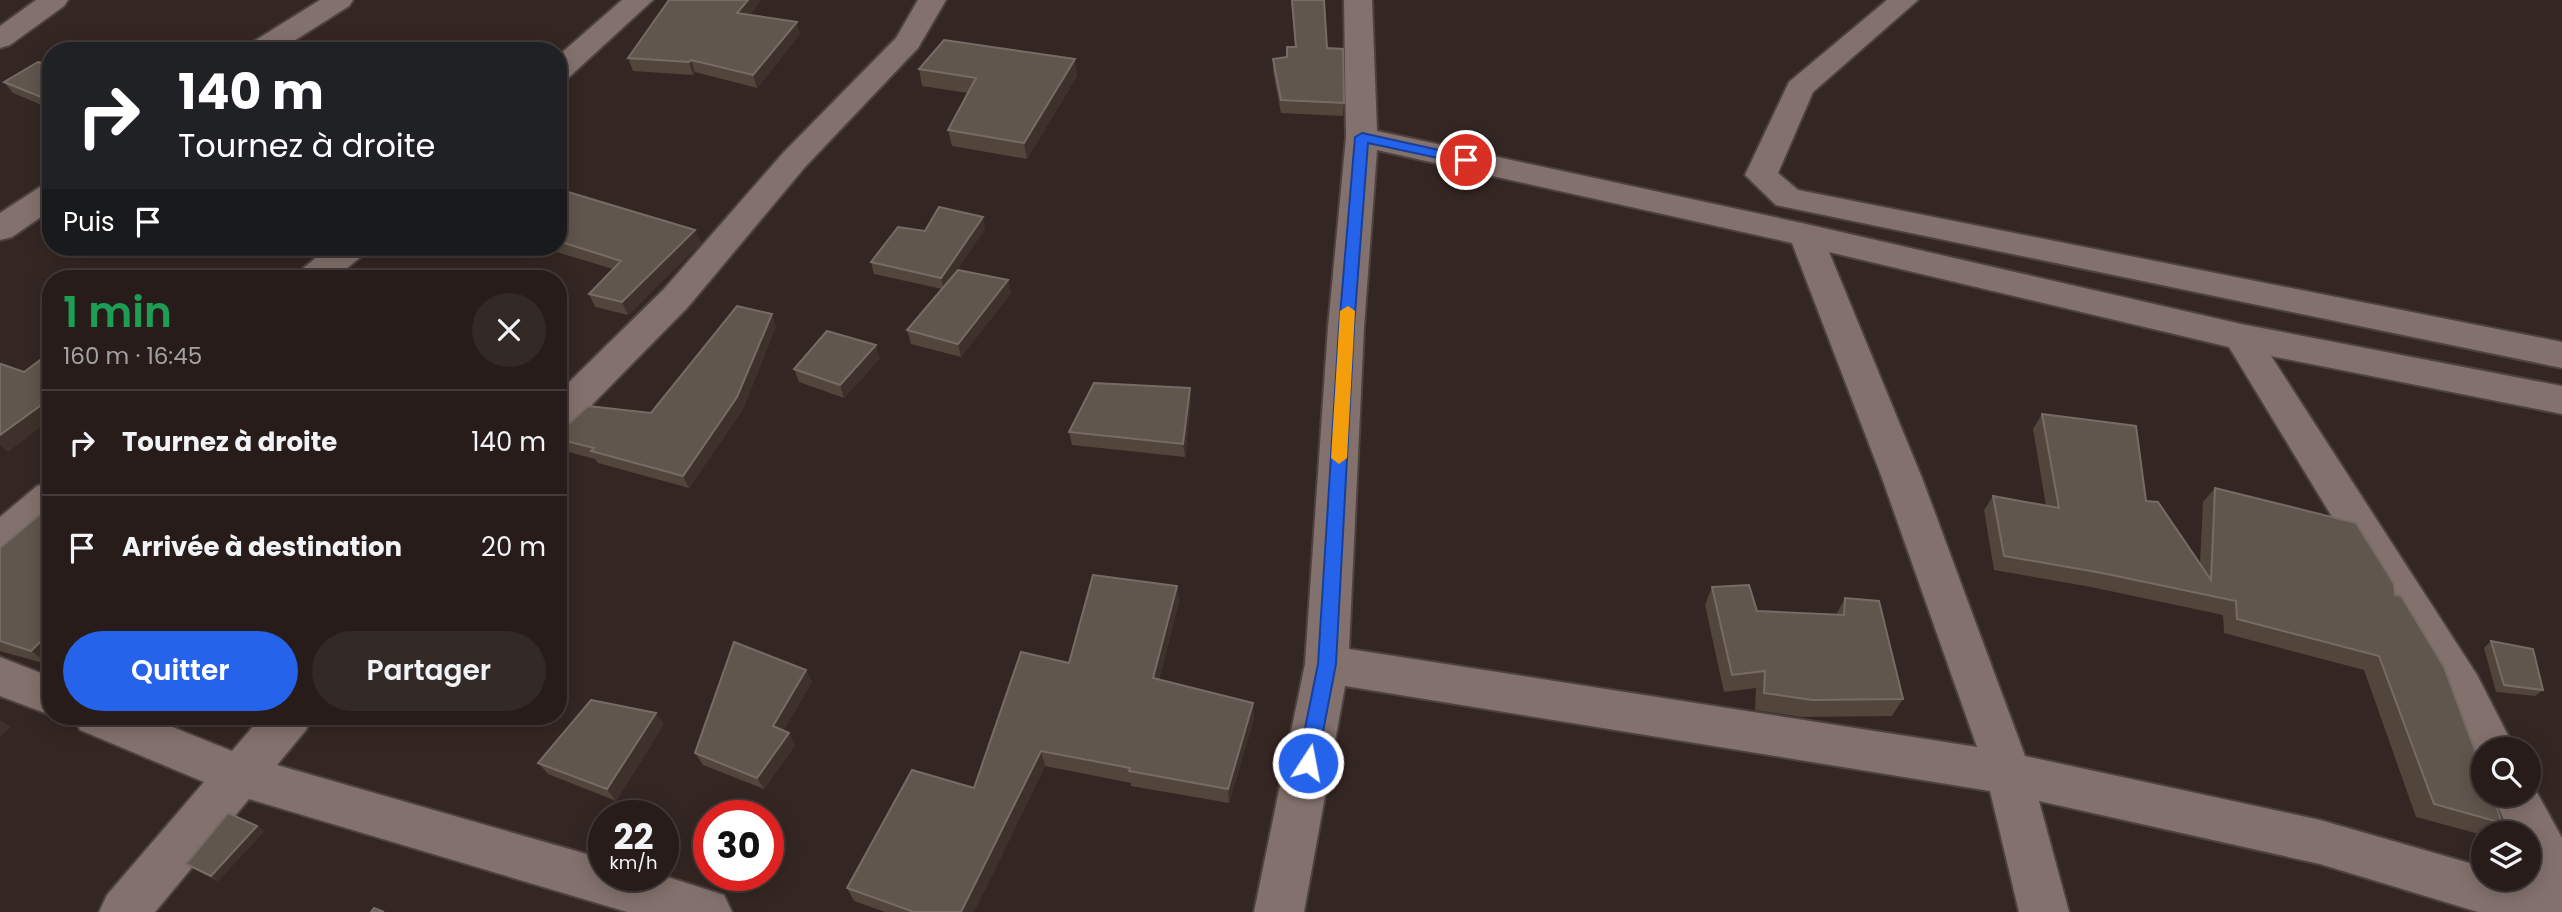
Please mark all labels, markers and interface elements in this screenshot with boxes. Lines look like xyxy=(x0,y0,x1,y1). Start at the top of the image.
text: 140 m xyxy=(178,58,324,126)
icon: right xyxy=(63,70,154,161)
text: Tournez à droite xyxy=(178,123,435,168)
pin xyxy=(1436,130,1496,190)
icon: arrive xyxy=(1447,141,1485,179)
icon: arrive xyxy=(129,203,167,241)
text: Puis xyxy=(63,204,115,240)
text: 1 min xyxy=(63,283,172,342)
button: close xyxy=(472,293,546,367)
text: 160 m · 16:45 xyxy=(63,340,202,372)
icon: right xyxy=(63,424,101,462)
text: Tournez à droite xyxy=(122,424,337,460)
text: 140 m xyxy=(471,424,546,460)
icon: arrive xyxy=(63,529,101,567)
text: Arrivée à destination xyxy=(122,529,402,565)
text: 20 m xyxy=(481,529,546,565)
button: Quitter xyxy=(63,631,298,711)
button: Partager xyxy=(312,631,546,711)
position arrow xyxy=(1271,726,1345,800)
map controls xyxy=(2471,737,2541,891)
button: search xyxy=(2471,737,2541,807)
speed limit sign: 30 xyxy=(693,800,784,891)
text: 22 xyxy=(614,812,653,861)
button: layers xyxy=(2471,821,2541,891)
text: km/h xyxy=(610,850,657,875)

